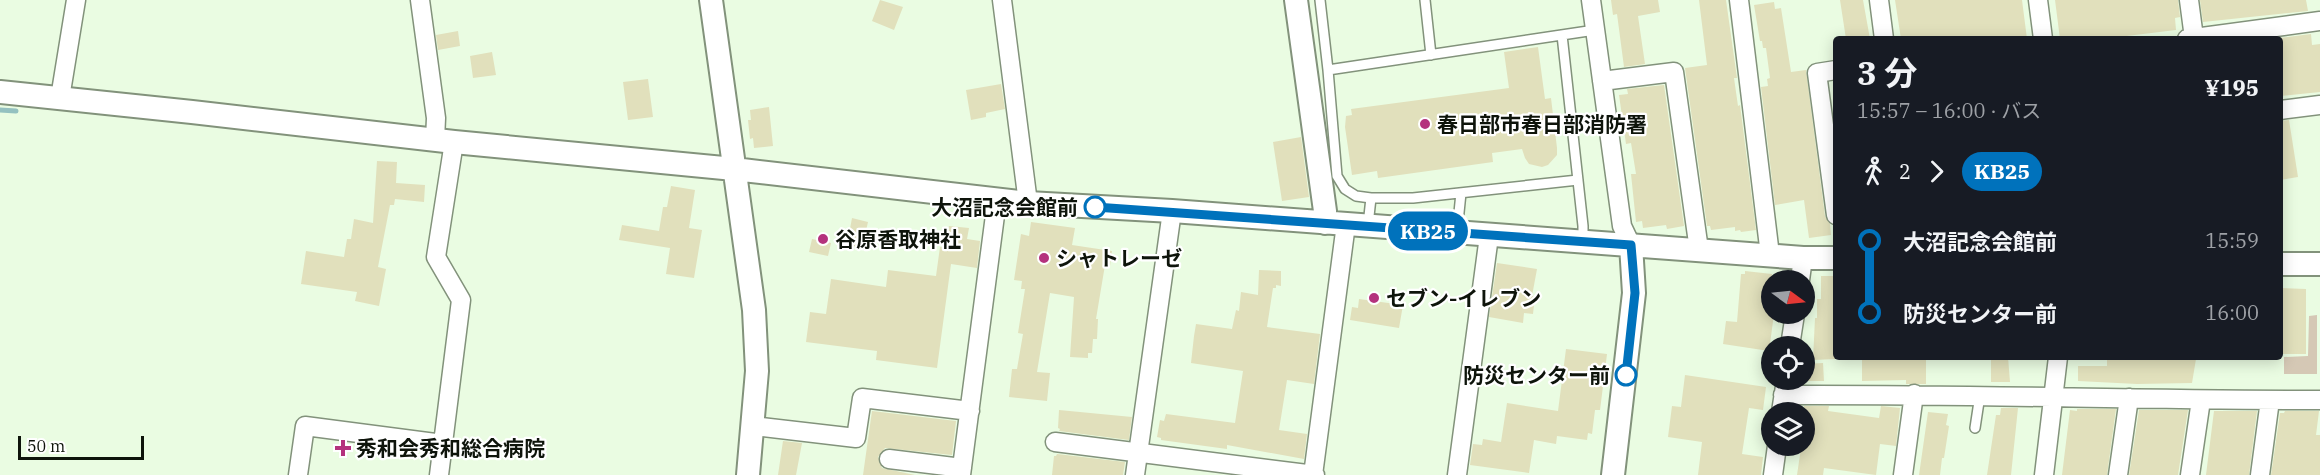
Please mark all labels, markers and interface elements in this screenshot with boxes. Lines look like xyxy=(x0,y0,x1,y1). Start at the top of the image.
text: 3 分 xyxy=(1857,51,1917,94)
text: ¥195 xyxy=(2204,73,2259,102)
text: 15:57 – 16:00 · バス xyxy=(1857,97,2041,124)
place label: 春日部市春日部消防署 xyxy=(1437,110,1647,138)
marker: 春日部市春日部消防署 xyxy=(1418,117,1432,131)
icon: walk xyxy=(1857,155,1890,188)
icon: forward xyxy=(1920,155,1953,188)
text: KB25 xyxy=(1974,157,2030,185)
text: 2 xyxy=(1899,158,1911,185)
place label: 大沼記念会館前 xyxy=(931,193,1078,221)
marker: 大沼記念会館前 xyxy=(1084,196,1106,218)
line badge: KB25 xyxy=(1386,212,1470,250)
text: KB25 xyxy=(1400,217,1456,245)
place label: 谷原香取神社 xyxy=(835,225,961,253)
text: 大沼記念会館前 xyxy=(1903,227,2057,256)
text: 15:59 xyxy=(2205,227,2259,254)
marker: 谷原香取神社 xyxy=(816,232,830,246)
place label: シャトレーゼ xyxy=(1056,244,1182,272)
marker: シャトレーゼ xyxy=(1037,251,1051,265)
north arrow xyxy=(1761,270,1815,324)
map controls xyxy=(1761,270,1815,456)
place label: セブン-イレブン xyxy=(1386,284,1541,312)
marker: セブン-イレブン xyxy=(1367,291,1381,305)
text: 防災センター前 xyxy=(1903,299,2057,328)
text: 16:00 xyxy=(2205,299,2259,326)
button: locate xyxy=(1761,336,1815,390)
place label: 防災センター前 xyxy=(1463,361,1610,389)
marker: 防災センター前 xyxy=(1615,364,1637,386)
button: layers xyxy=(1761,402,1815,456)
scale bar xyxy=(18,433,144,460)
place label: 秀和会秀和総合病院 xyxy=(356,434,545,462)
text: 50 m xyxy=(27,436,65,456)
marker: 秀和会秀和総合病院 xyxy=(334,439,352,457)

